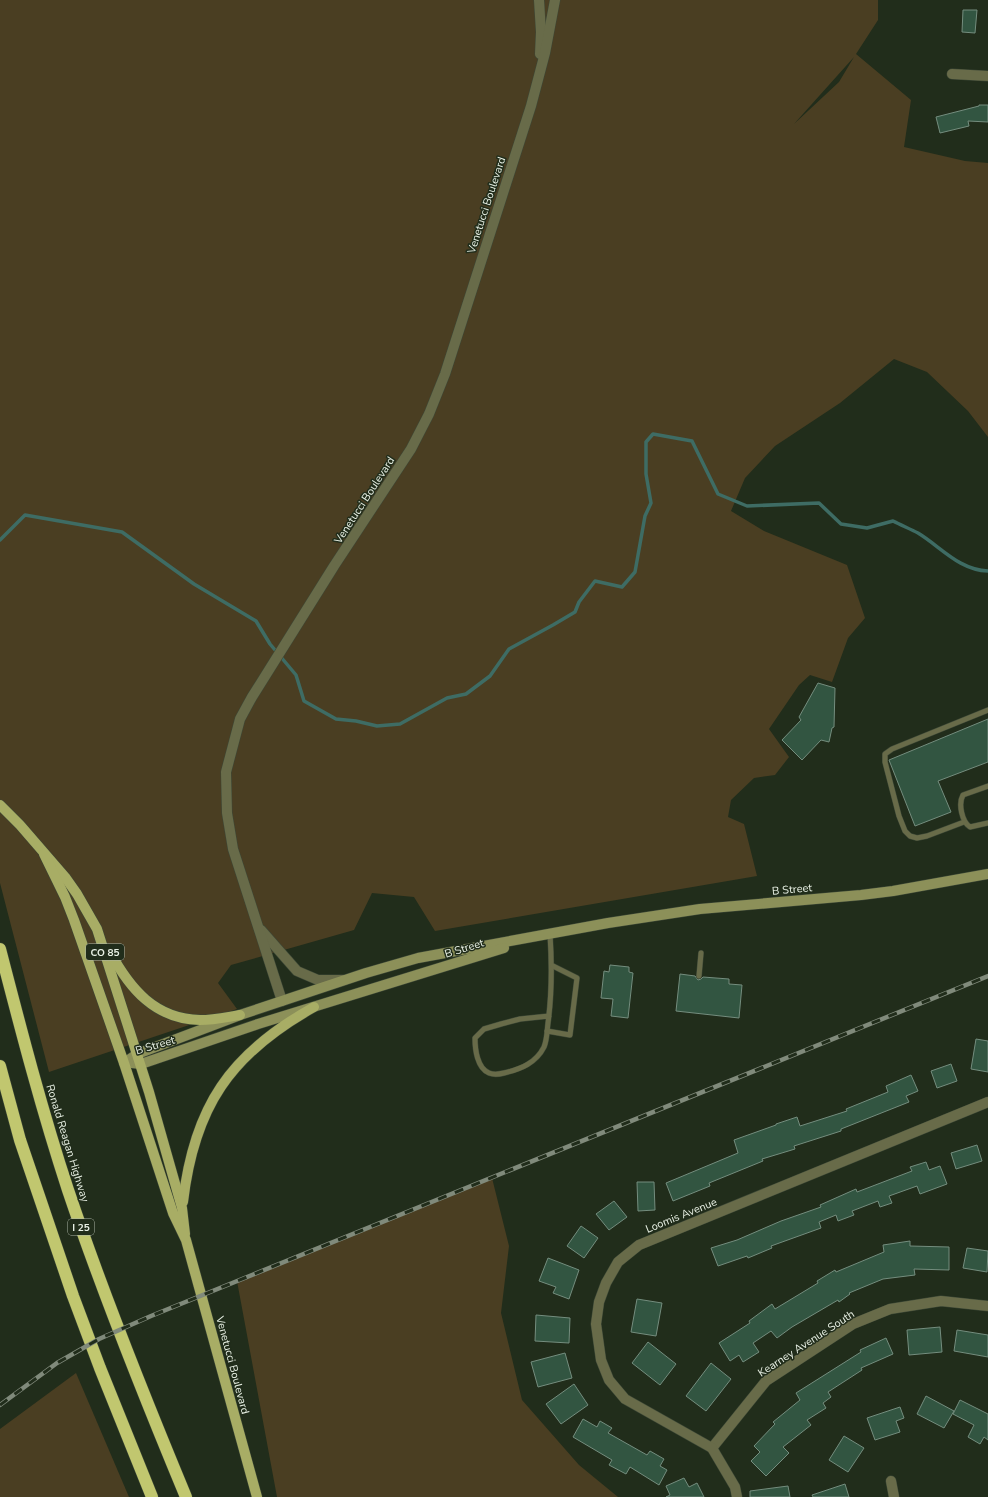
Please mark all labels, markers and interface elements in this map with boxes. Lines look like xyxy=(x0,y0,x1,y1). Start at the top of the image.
street label: Venetucci Boulevard xyxy=(463,155,509,256)
street label: Venetucci Boulevard xyxy=(330,454,398,547)
street label: B Street xyxy=(771,880,813,899)
street label: B Street xyxy=(443,935,486,962)
road number: CO 85 xyxy=(86,944,124,960)
street label: B Street xyxy=(134,1033,177,1058)
street label: Ronald Reagan Highway xyxy=(42,1082,93,1204)
street label: Loomis Avenue xyxy=(643,1194,719,1237)
road number: I 25 xyxy=(68,1219,94,1235)
street label: Kearney Avenue South xyxy=(755,1307,857,1380)
street label: Venetucci Boulevard xyxy=(212,1314,253,1416)

